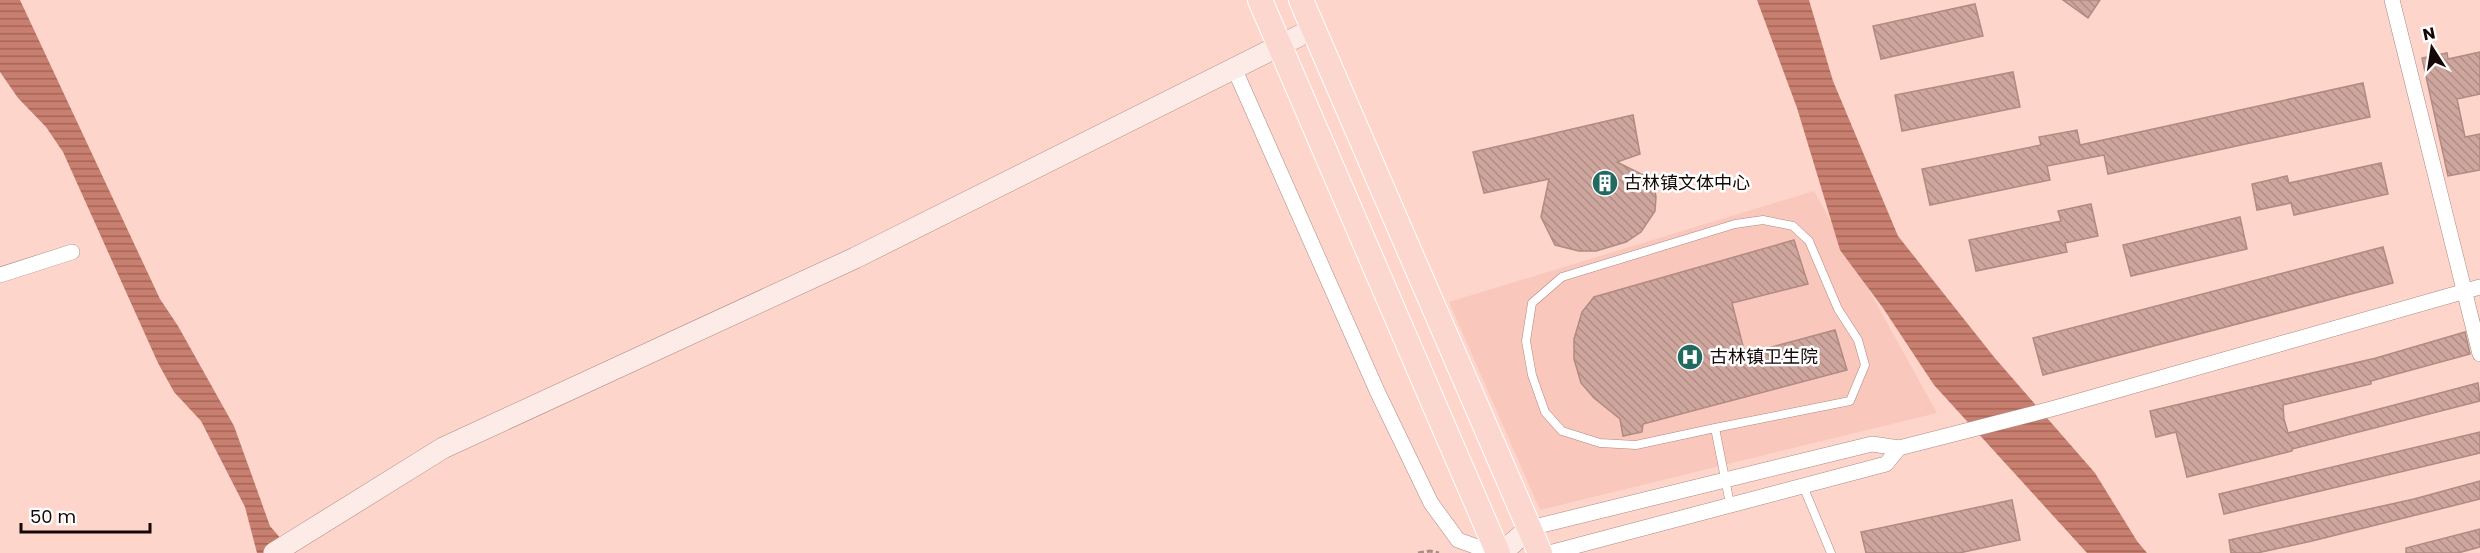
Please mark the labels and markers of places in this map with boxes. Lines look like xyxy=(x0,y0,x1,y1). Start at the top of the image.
building icon: 古林镇文体中心 xyxy=(1590,168,1620,198)
place label: 古林镇文体中心 xyxy=(1624,170,1750,195)
hospital icon: 古林镇卫生院 xyxy=(1675,342,1705,372)
place label: 古林镇卫生院 xyxy=(1710,344,1818,369)

